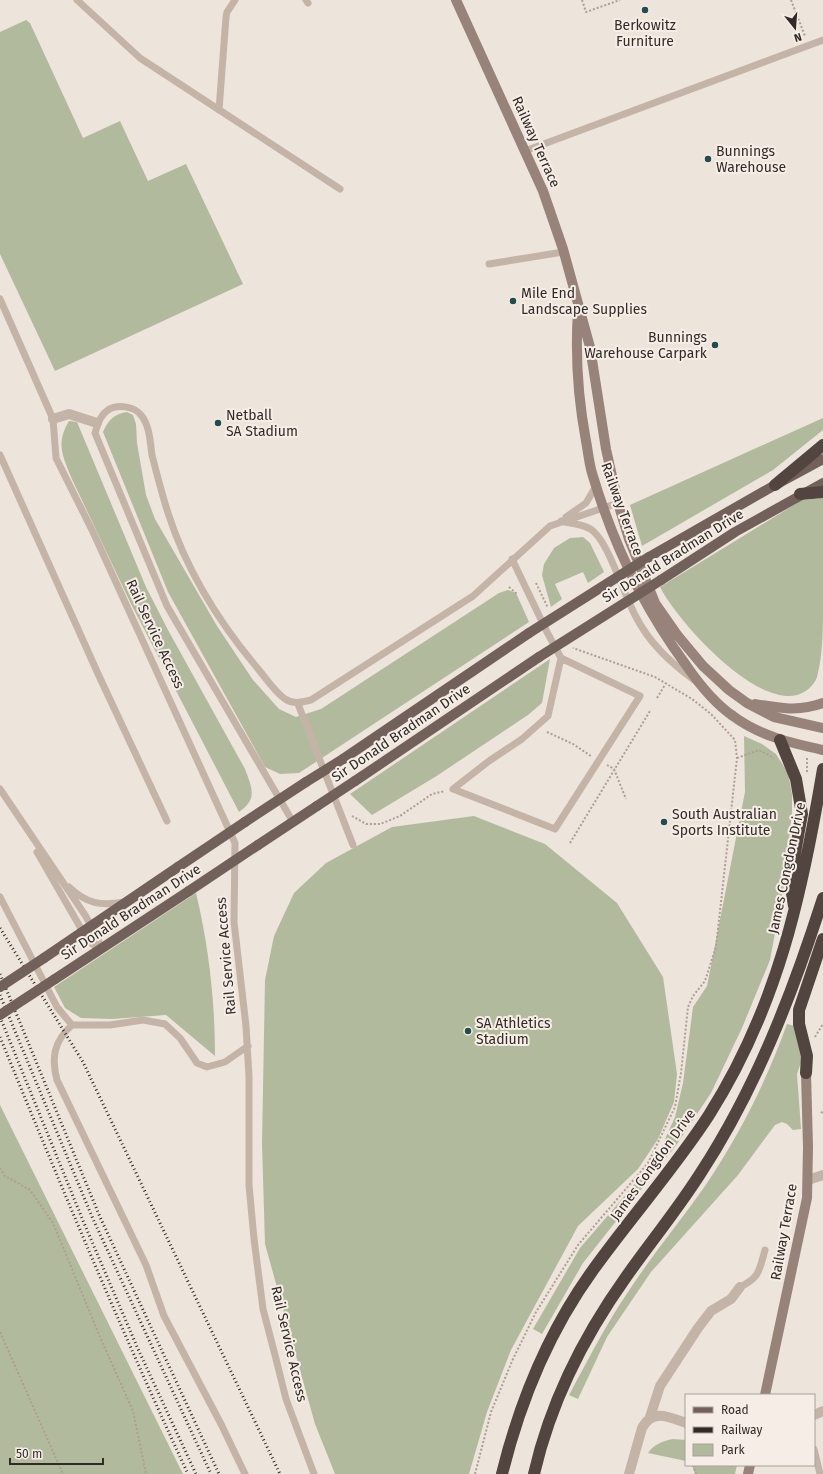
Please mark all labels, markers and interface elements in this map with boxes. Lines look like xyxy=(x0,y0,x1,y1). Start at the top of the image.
marker: Berkowitz Furniture xyxy=(640,5,650,15)
north arrow xyxy=(775,8,815,48)
place label: Berkowitz Furniture xyxy=(614,17,676,50)
text: N xyxy=(792,30,803,44)
street label: Railway Terrace xyxy=(508,94,564,190)
place label: Bunnings Warehouse xyxy=(716,143,786,176)
marker: Bunnings Warehouse xyxy=(703,154,713,164)
place label: Mile End Landscape Supplies xyxy=(521,285,647,318)
marker: Mile End Landscape Supplies xyxy=(508,296,518,306)
place label: Bunnings Warehouse Carpark xyxy=(584,329,708,362)
marker: Bunnings Warehouse Carpark xyxy=(710,340,720,350)
place label: Netball SA Stadium xyxy=(226,407,298,440)
marker: Netball SA Stadium xyxy=(213,418,223,428)
street label: Railway Terrace xyxy=(597,460,647,558)
street label: Sir Donald Bradman Drive xyxy=(599,505,747,607)
street label: Rail Service Access xyxy=(122,577,188,692)
street label: Sir Donald Bradman Drive xyxy=(328,680,474,786)
street label: James Congdon Drive xyxy=(765,801,809,935)
place label: South Australian Sports Institute xyxy=(672,806,777,839)
marker: South Australian Sports Institute xyxy=(659,817,669,827)
street label: Sir Donald Bradman Drive xyxy=(58,860,204,964)
street label: Rail Service Access xyxy=(212,896,240,1016)
place label: SA Athletics Stadium xyxy=(476,1015,551,1048)
marker: SA Athletics Stadium xyxy=(463,1026,473,1036)
street label: James Congdon Drive xyxy=(607,1106,699,1224)
street label: Railway Terrace xyxy=(767,1182,801,1282)
street label: Rail Service Access xyxy=(267,1284,311,1404)
legend xyxy=(685,1394,815,1466)
text: Road xyxy=(721,1403,749,1417)
text: Railway xyxy=(721,1423,762,1437)
scale bar xyxy=(10,1440,103,1466)
text: Park xyxy=(721,1443,745,1457)
text: 50 m xyxy=(16,1447,42,1461)

